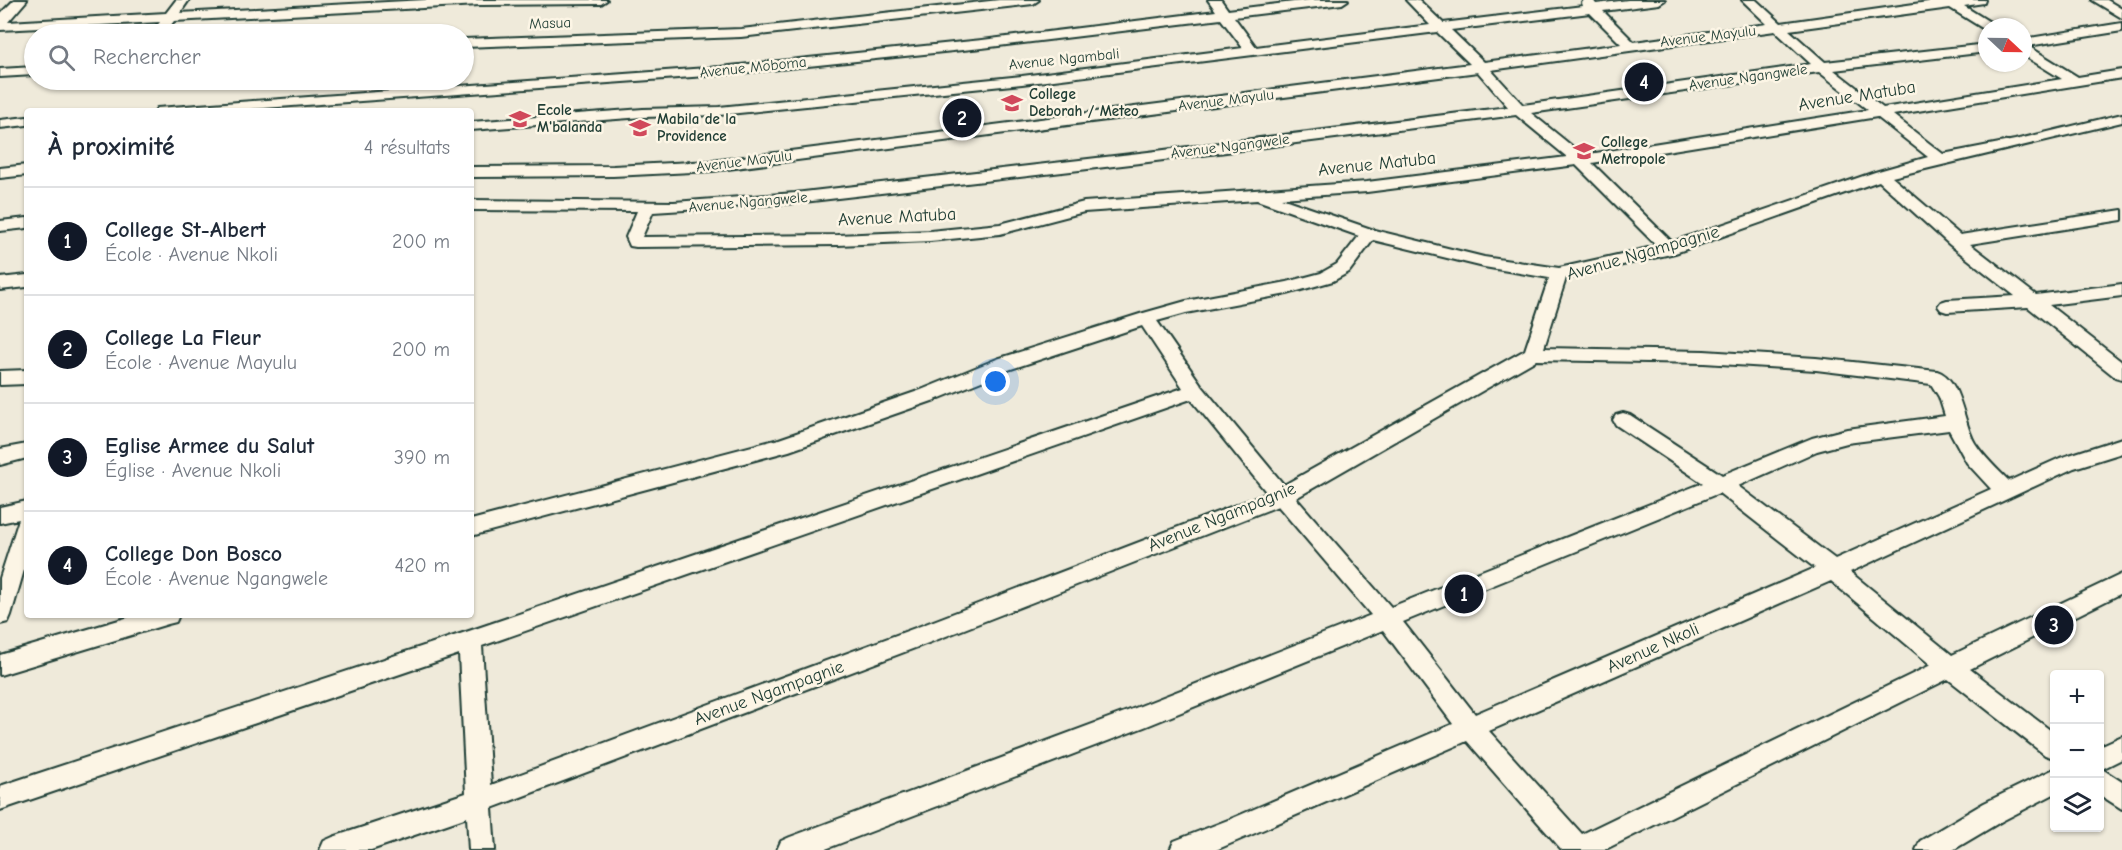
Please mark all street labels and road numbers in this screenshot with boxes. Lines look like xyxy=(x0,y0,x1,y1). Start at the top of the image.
street label: Masua xyxy=(529,13,571,33)
street label: Avenue Mayulu xyxy=(1659,21,1757,51)
street label: Avenue Ngambali xyxy=(1008,44,1120,74)
street label: Avenue Moboma xyxy=(699,52,807,82)
street label: Avenue Ngangwele xyxy=(1688,60,1809,94)
street label: Avenue Matuba xyxy=(1797,76,1917,116)
street label: Avenue Mayulu xyxy=(1177,85,1275,115)
street label: Avenue Ngangwele xyxy=(1170,130,1291,162)
street label: Avenue Mayulu xyxy=(695,146,793,176)
street label: Avenue Matuba xyxy=(1317,147,1437,181)
street label: Avenue Ngangwele xyxy=(688,188,809,216)
street label: Avenue Matuba xyxy=(837,203,957,231)
street label: Avenue Ngampagnie xyxy=(1564,221,1722,285)
street label: Avenue Ngampagnie xyxy=(1145,478,1299,556)
street label: Avenue Nkoli xyxy=(1604,618,1702,678)
street label: Avenue Ngampagnie xyxy=(691,656,847,730)

